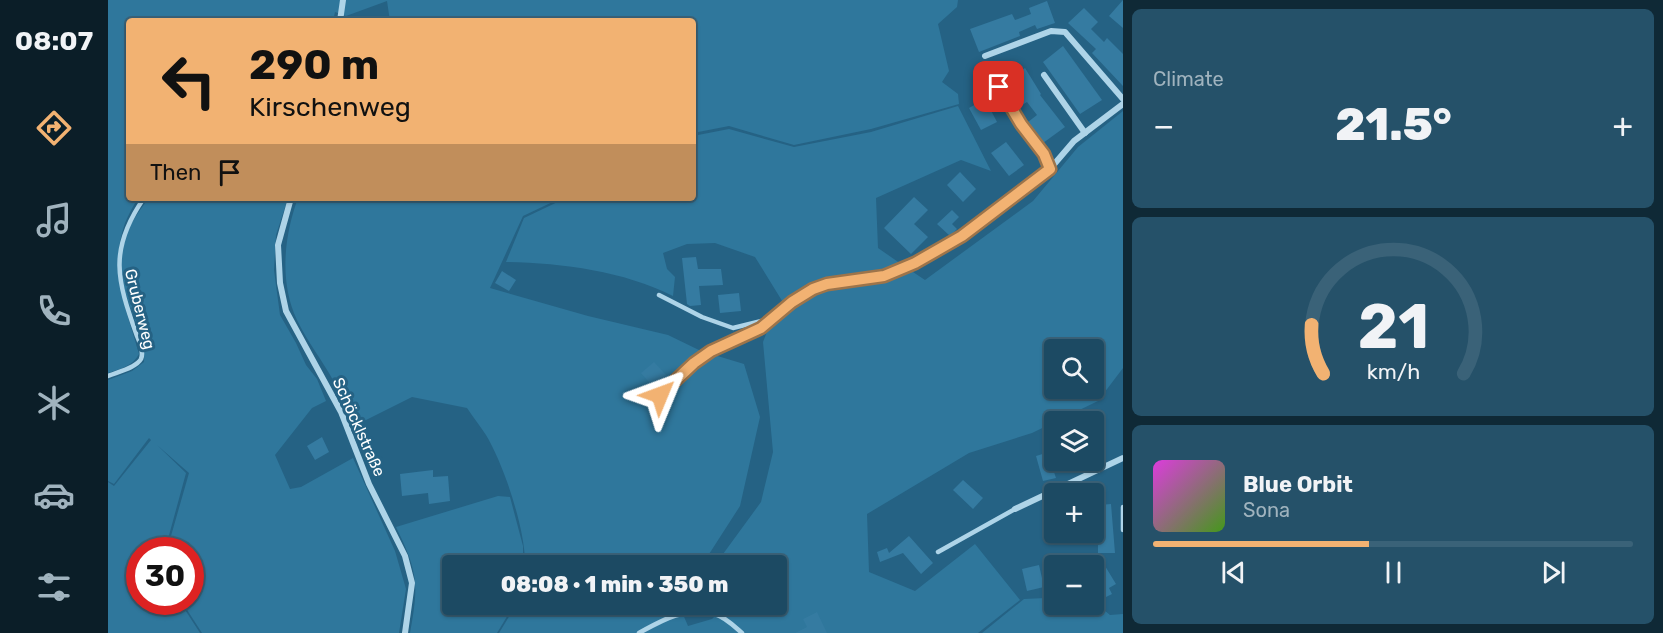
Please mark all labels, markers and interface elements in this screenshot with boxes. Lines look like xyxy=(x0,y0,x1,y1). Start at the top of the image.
text: 08:07 xyxy=(15,25,93,57)
text: 290 m xyxy=(249,40,379,90)
icon: left xyxy=(150,42,228,120)
pin xyxy=(973,61,1024,112)
text: Climate xyxy=(1153,67,1224,91)
icon: arrive xyxy=(982,70,1015,103)
text: Kirschenweg xyxy=(249,91,411,123)
text: 21.5° xyxy=(1335,98,1452,151)
text: − xyxy=(1153,106,1174,145)
text: + xyxy=(1612,106,1633,145)
icon: directions xyxy=(33,107,75,149)
icon: arrive xyxy=(213,156,246,189)
text: Then xyxy=(150,159,201,186)
icon: music xyxy=(33,199,75,241)
street label: Gruberweg xyxy=(121,267,159,351)
icon: phone xyxy=(33,290,75,332)
text: 21 xyxy=(1357,290,1429,364)
map controls xyxy=(1044,339,1104,615)
button: search xyxy=(1044,339,1104,399)
text: km/h xyxy=(1366,359,1420,384)
position arrow xyxy=(628,363,692,427)
street label: Schöcklstraße xyxy=(329,375,389,479)
icon: climate xyxy=(33,382,75,424)
button: layers xyxy=(1044,411,1104,471)
text: Blue Orbit xyxy=(1243,471,1353,498)
icon: car xyxy=(33,474,75,516)
button: + xyxy=(1044,483,1104,543)
text: Sona xyxy=(1243,498,1290,522)
speed limit sign: 30 xyxy=(126,537,204,615)
button: − xyxy=(1044,555,1104,615)
icon: previous xyxy=(1217,556,1250,589)
icon: pause xyxy=(1377,556,1410,589)
icon: next xyxy=(1537,556,1570,589)
icon: filters xyxy=(33,566,75,608)
text: 08:08 · 1 min · 350 m xyxy=(501,571,728,598)

